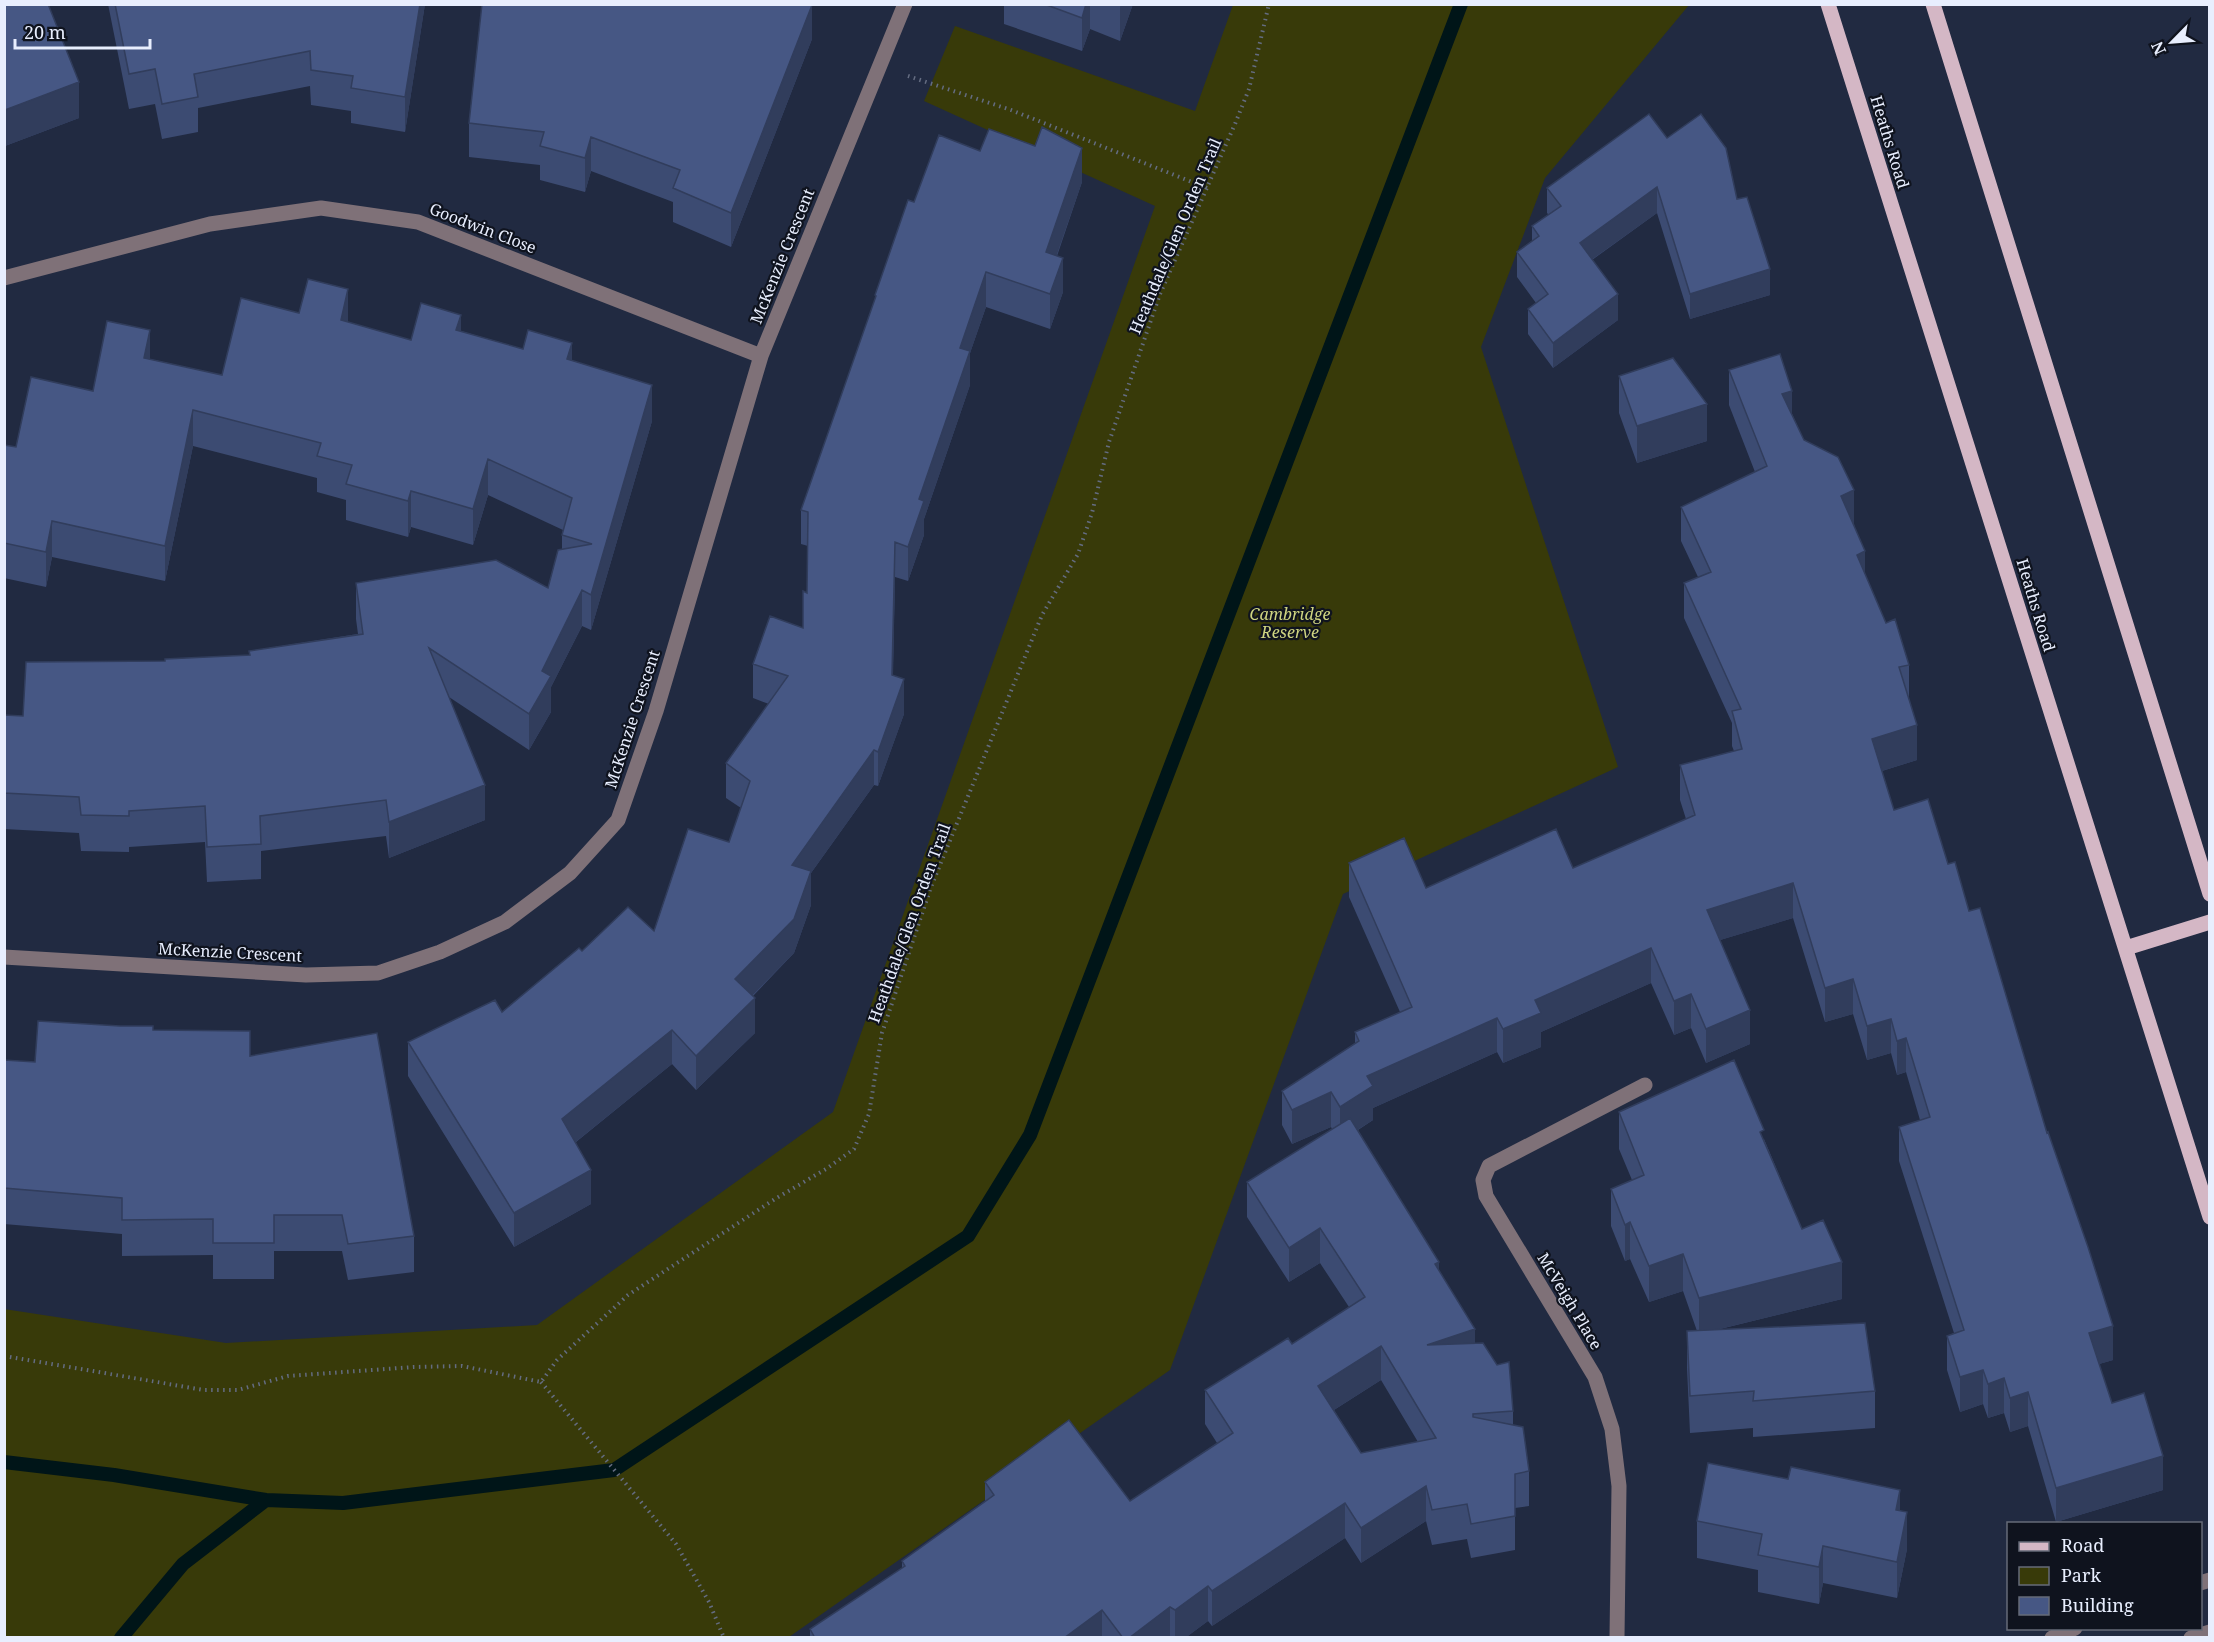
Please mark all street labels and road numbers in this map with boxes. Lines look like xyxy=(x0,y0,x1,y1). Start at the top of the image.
street label: Heaths Road xyxy=(1865,93,1915,191)
street label: Heathdale/Glen Orden Trail xyxy=(1124,135,1226,337)
street label: McKenzie Crescent xyxy=(745,185,819,327)
street label: Goodwin Close xyxy=(426,197,540,259)
street label: Heaths Road xyxy=(2011,556,2061,654)
street label: McKenzie Crescent xyxy=(599,647,665,791)
street label: Heathdale/Glen Orden Trail xyxy=(863,820,955,1026)
street label: McKenzie Crescent xyxy=(157,937,303,967)
street label: McVeigh Place xyxy=(1532,1248,1608,1354)

